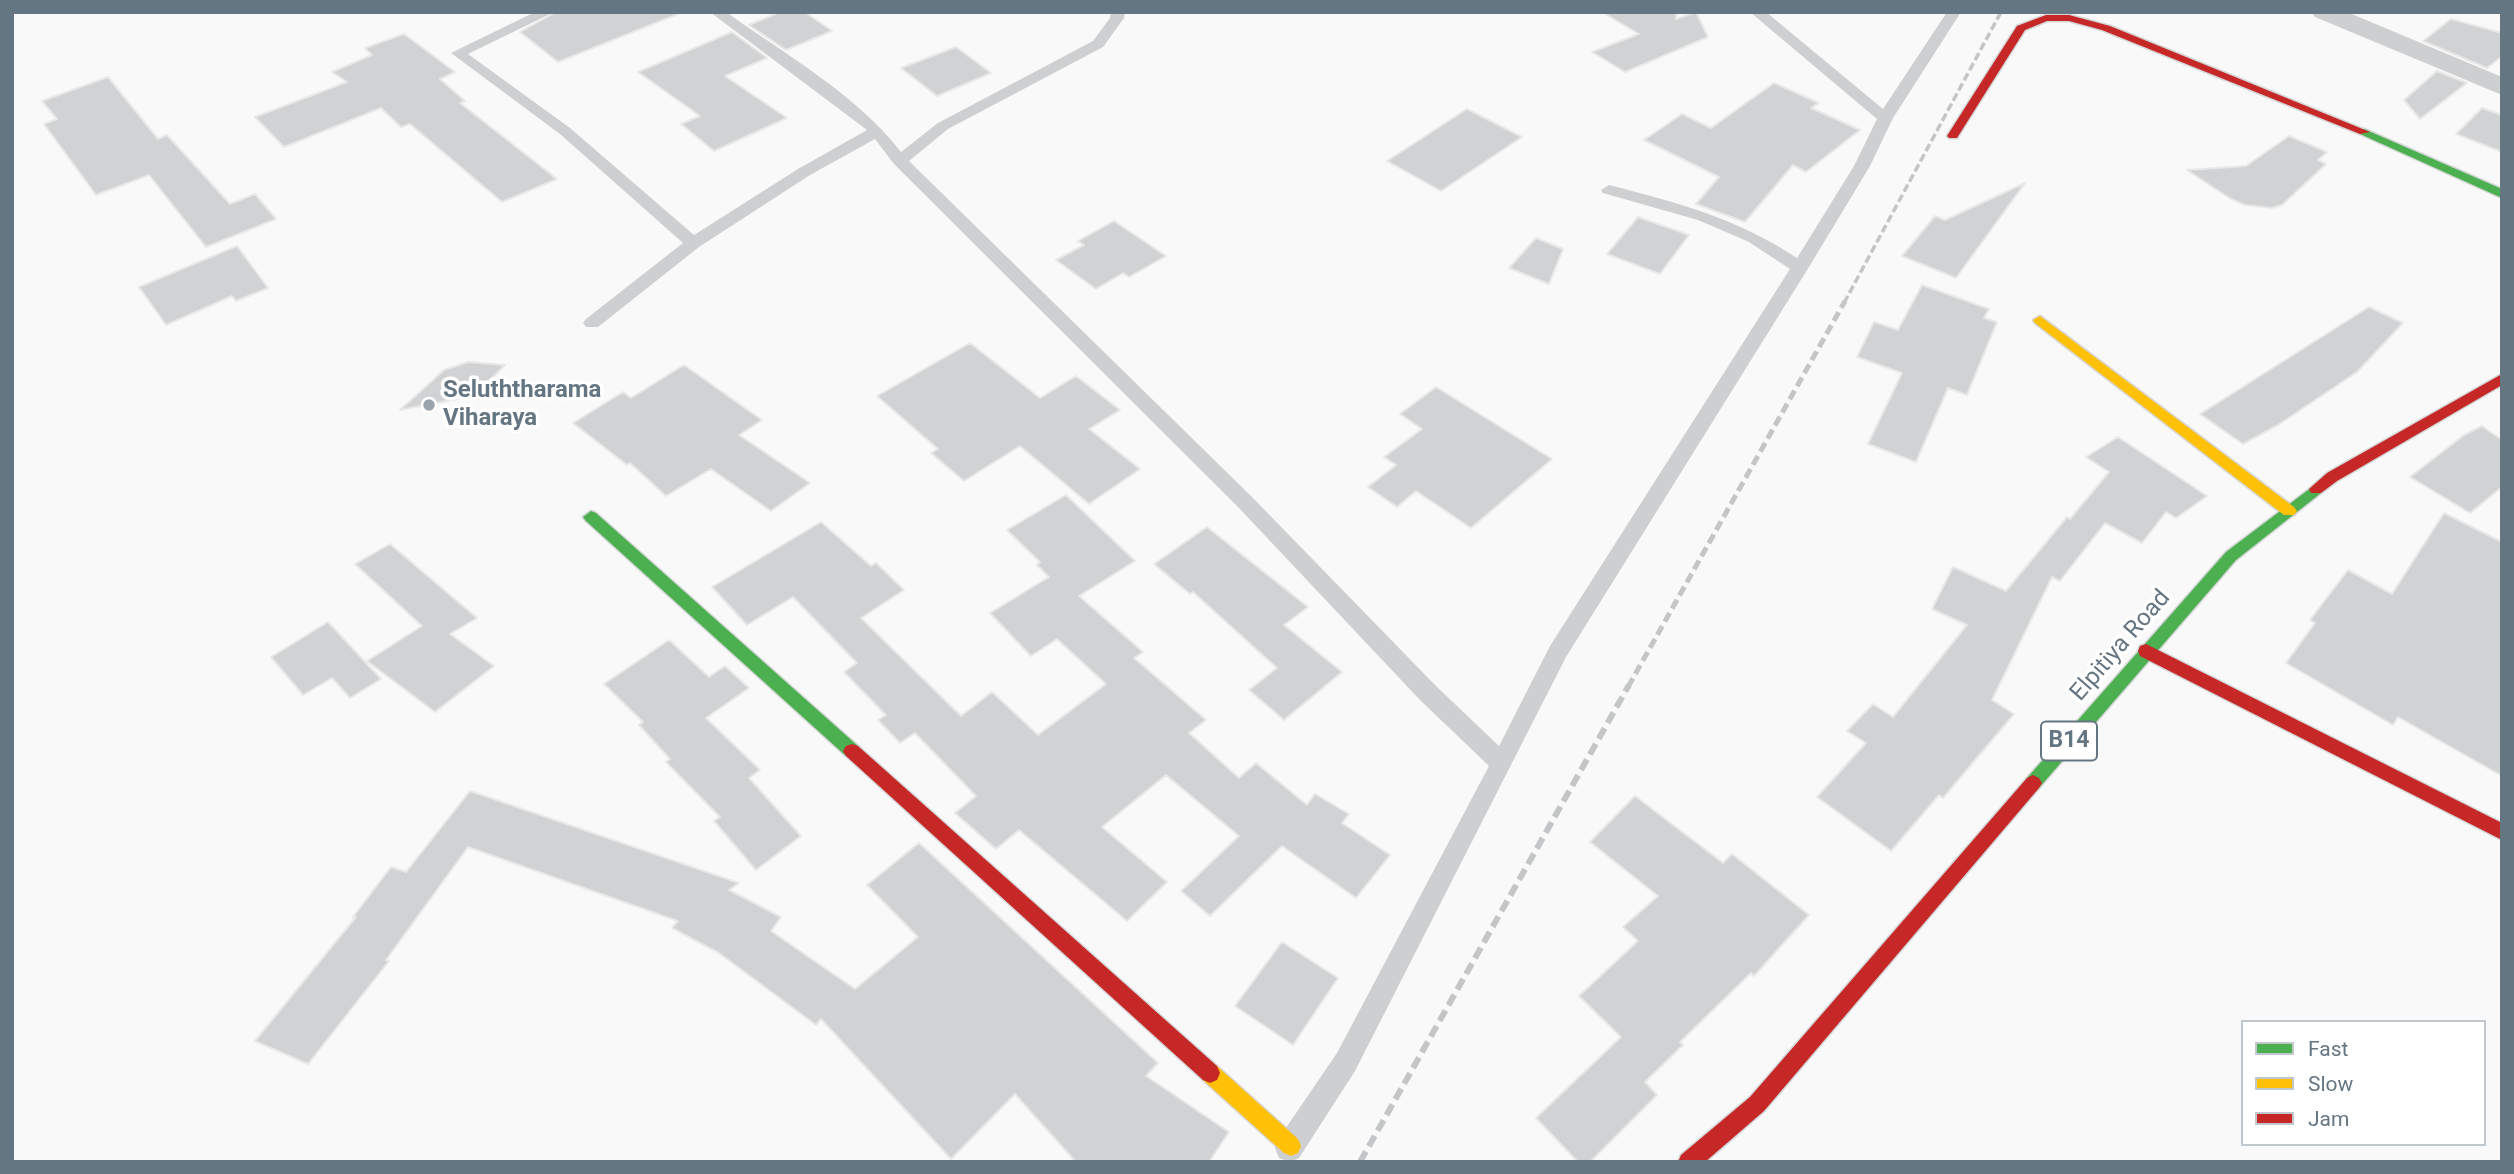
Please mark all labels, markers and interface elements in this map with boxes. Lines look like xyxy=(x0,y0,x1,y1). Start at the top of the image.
place label: Seluththarama Viharaya xyxy=(443,377,601,433)
marker: Seluththarama Viharaya xyxy=(421,397,437,413)
street label: Elpitiya Road xyxy=(2065,585,2177,707)
road number: B14 xyxy=(2041,722,2097,761)
legend xyxy=(2241,1020,2486,1146)
text: Fast xyxy=(2308,1037,2348,1061)
text: Slow xyxy=(2308,1072,2353,1096)
text: Jam xyxy=(2308,1107,2349,1131)

